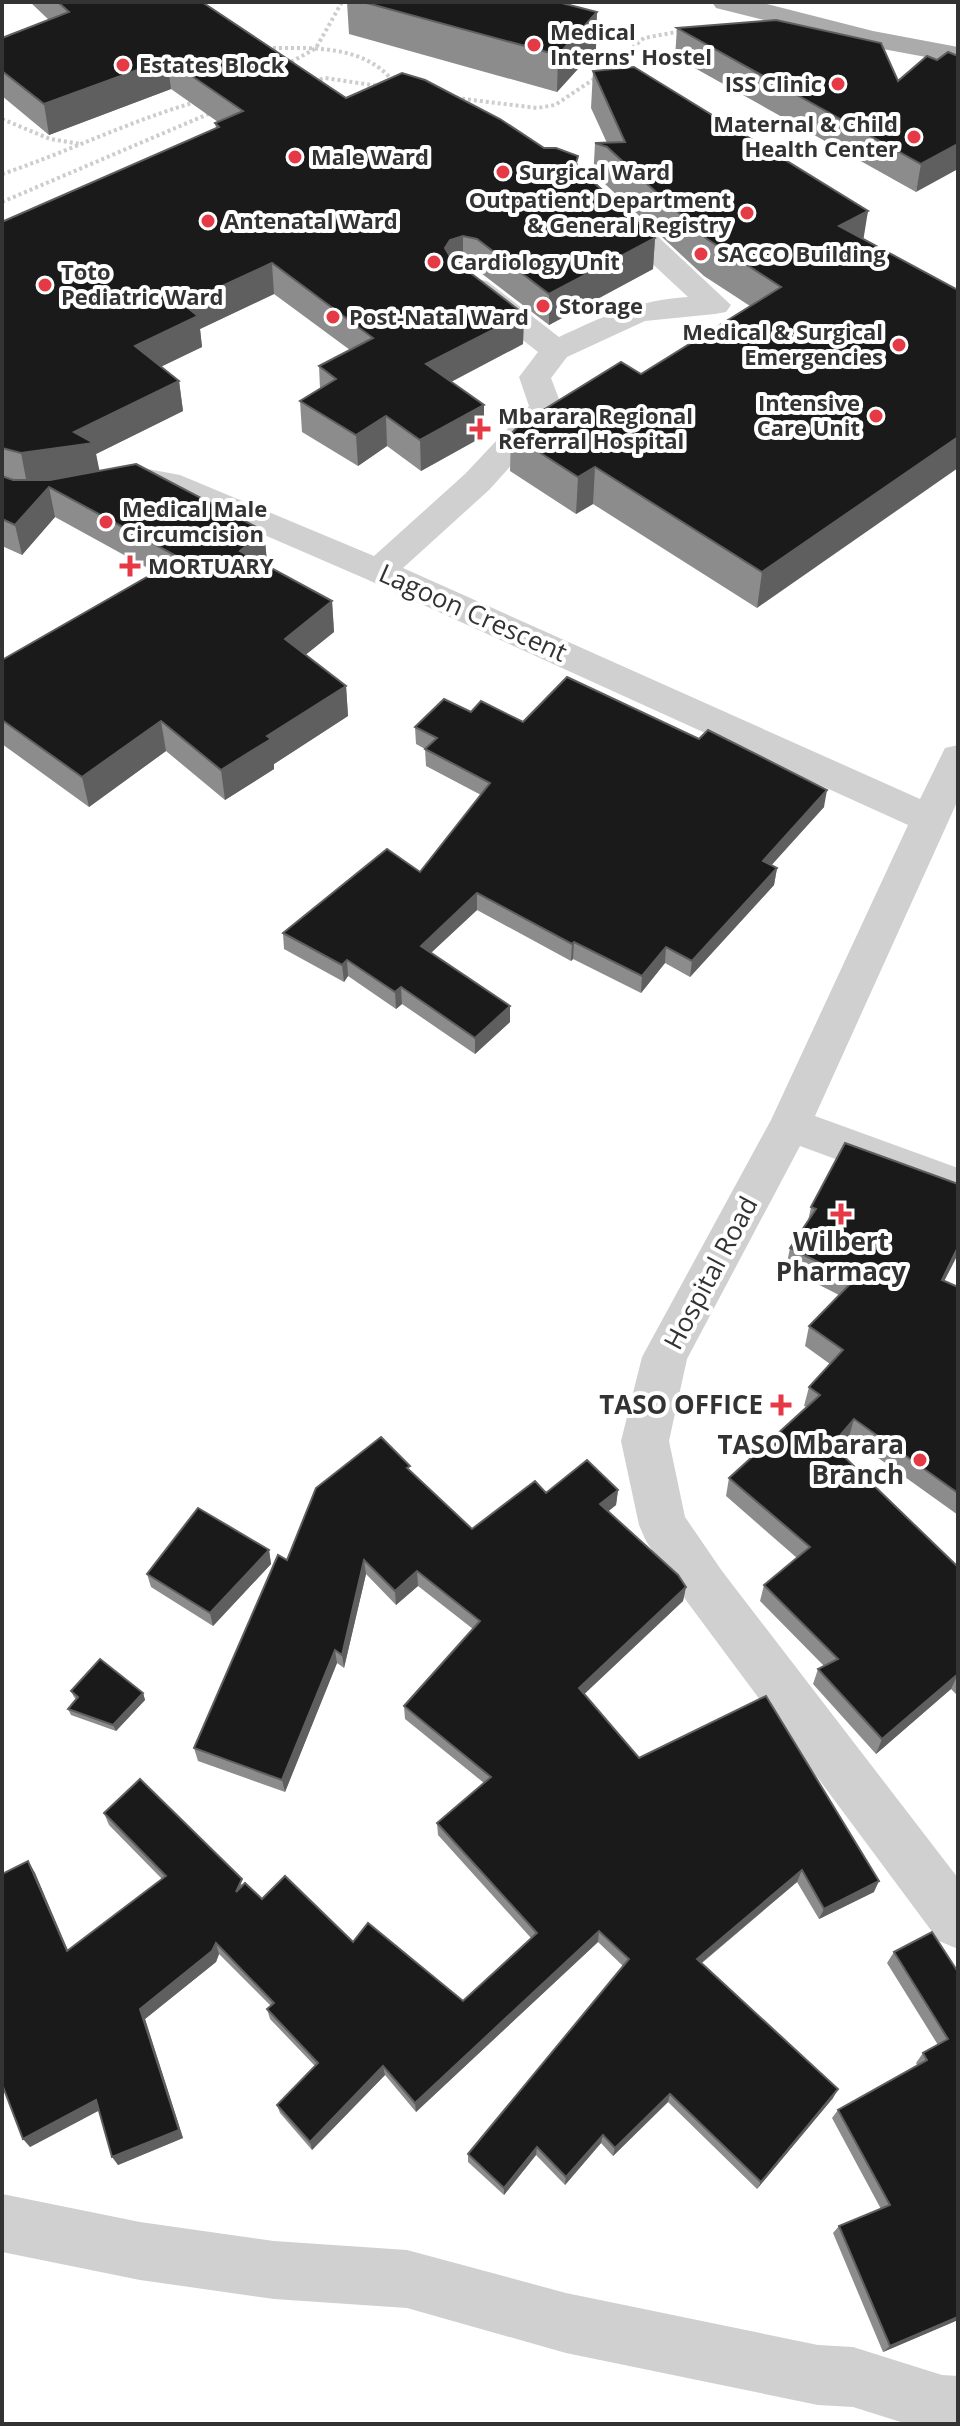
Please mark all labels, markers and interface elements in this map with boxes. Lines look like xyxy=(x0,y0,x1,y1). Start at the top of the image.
place label: Medical Interns' Hostel xyxy=(550,16,712,71)
marker: Medical Interns' Hostel xyxy=(525,36,543,54)
place label: Estates Block xyxy=(139,49,285,79)
marker: Estates Block xyxy=(114,56,132,74)
place label: ISS Clinic xyxy=(725,68,822,98)
marker: ISS Clinic xyxy=(829,75,847,93)
place label: Maternal & Child Health Center xyxy=(713,108,898,163)
marker: Maternal & Child Health Center xyxy=(905,128,923,146)
place label: Male Ward xyxy=(311,141,429,171)
marker: Male Ward xyxy=(286,148,304,166)
place label: Surgical Ward xyxy=(519,156,670,186)
marker: Surgical Ward xyxy=(494,163,512,181)
place label: Outpatient Department & General Registry xyxy=(469,184,731,239)
marker: Outpatient Department & General Registry xyxy=(738,204,756,222)
place label: Antenatal Ward xyxy=(224,205,398,235)
marker: Antenatal Ward xyxy=(199,212,217,230)
place label: SACCO Building xyxy=(717,238,886,268)
marker: SACCO Building xyxy=(692,245,710,263)
place label: Cardiology Unit xyxy=(450,246,620,276)
marker: Cardiology Unit xyxy=(425,253,443,271)
place label: Toto Pediatric Ward xyxy=(61,256,224,311)
marker: Toto Pediatric Ward xyxy=(36,276,54,294)
place label: Storage xyxy=(559,290,643,320)
marker: Storage xyxy=(534,297,552,315)
place label: Post-Natal Ward xyxy=(349,301,529,331)
marker: Post-Natal Ward xyxy=(324,308,342,326)
place label: Medical & Surgical Emergencies xyxy=(682,316,883,371)
marker: Medical & Surgical Emergencies xyxy=(890,336,908,354)
place label: Intensive Care Unit xyxy=(757,387,860,442)
place label: Mbarara Regional Referral Hospital xyxy=(498,400,693,455)
marker: Intensive Care Unit xyxy=(867,407,885,425)
marker: Mbarara Regional Referral Hospital xyxy=(469,418,491,440)
place label: Medical Male Circumcision xyxy=(122,493,267,548)
marker: Medical Male Circumcision xyxy=(97,513,115,531)
place label: MORTUARY xyxy=(148,550,274,580)
street label: Lagoon Crescent xyxy=(374,554,573,670)
marker: MORTUARY xyxy=(119,555,141,577)
street label: Hospital Road xyxy=(655,1190,766,1355)
marker: Wilbert Pharmacy xyxy=(832,1205,850,1223)
place label: Wilbert Pharmacy xyxy=(776,1223,906,1289)
place label: TASO OFFICE xyxy=(599,1386,763,1422)
marker: TASO OFFICE xyxy=(770,1394,792,1416)
place label: TASO Mbarara Branch xyxy=(718,1426,904,1492)
marker: TASO Mbarara Branch xyxy=(911,1451,929,1469)

